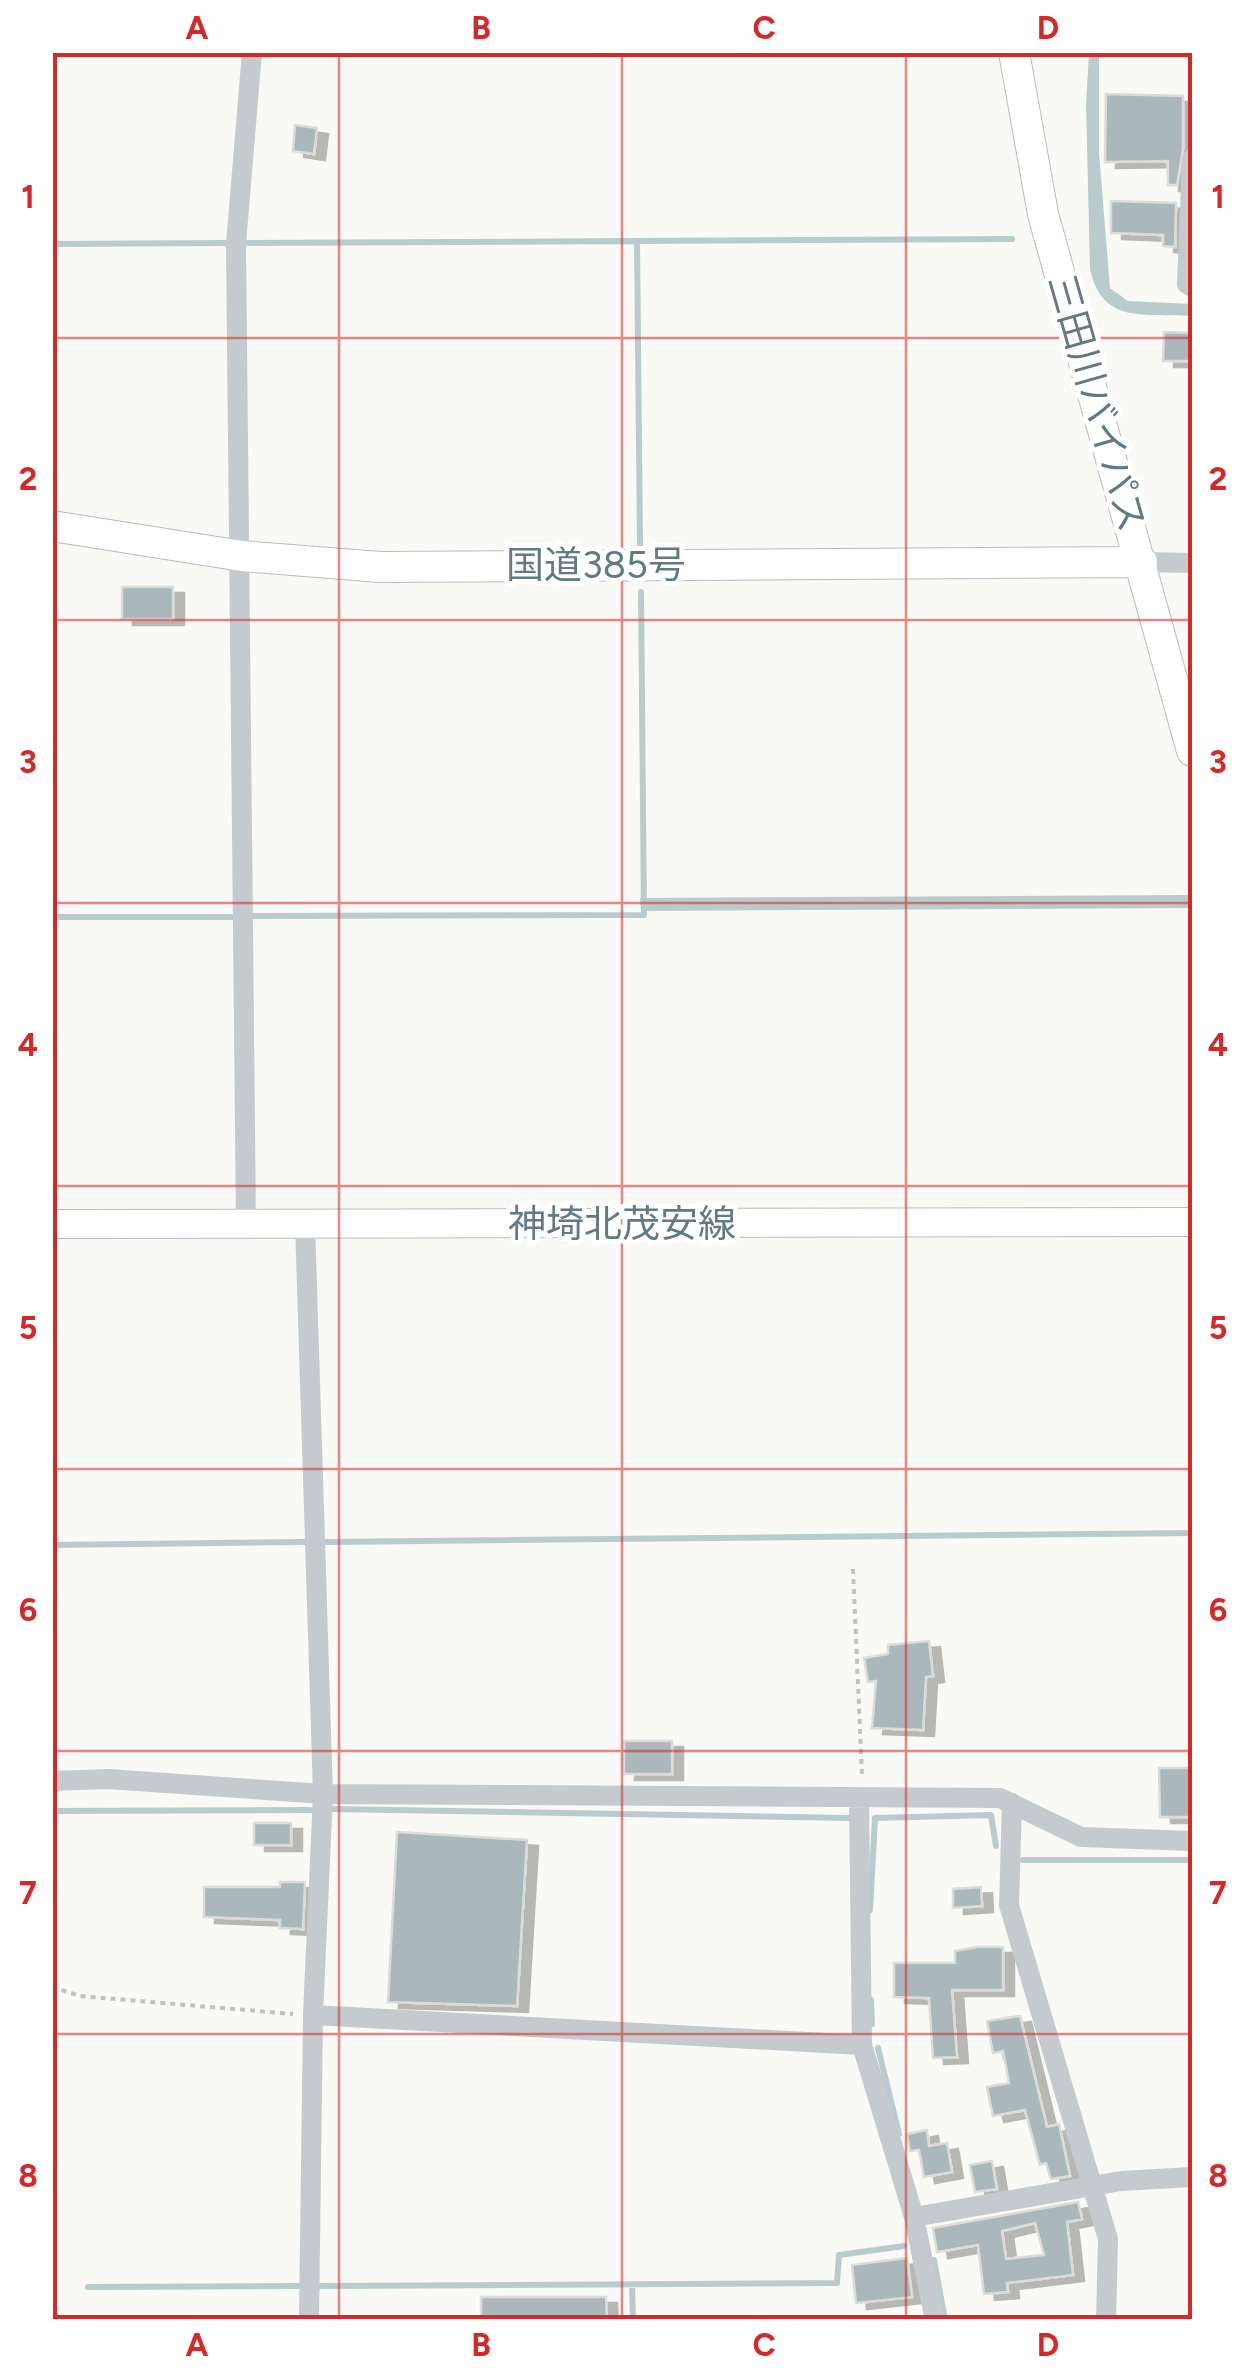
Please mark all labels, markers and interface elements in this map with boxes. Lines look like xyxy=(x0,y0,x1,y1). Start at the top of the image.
text: A xyxy=(186,9,209,47)
text: B xyxy=(471,9,491,47)
text: C xyxy=(752,9,776,47)
text: D xyxy=(1037,9,1059,47)
text: 1 xyxy=(21,178,35,216)
text: 1 xyxy=(1211,178,1225,216)
street label: 三田川バイパス xyxy=(1038,269,1156,537)
text: 2 xyxy=(19,460,37,498)
text: 2 xyxy=(1209,460,1227,498)
street label: 国道385号 xyxy=(506,542,686,588)
text: 3 xyxy=(19,743,37,781)
text: 3 xyxy=(1209,743,1227,781)
text: 4 xyxy=(18,1026,38,1064)
text: 4 xyxy=(1208,1026,1228,1064)
street label: 神埼北茂安線 xyxy=(508,1201,736,1247)
text: 5 xyxy=(19,1309,37,1347)
text: 5 xyxy=(1209,1309,1227,1347)
text: 6 xyxy=(19,1591,37,1629)
text: 6 xyxy=(1209,1591,1227,1629)
text: 7 xyxy=(19,1874,37,1912)
text: 7 xyxy=(1209,1874,1227,1912)
text: 8 xyxy=(18,2157,38,2195)
text: 8 xyxy=(1208,2157,1228,2195)
text: A xyxy=(186,2326,209,2364)
text: B xyxy=(471,2326,491,2364)
text: C xyxy=(752,2326,776,2364)
text: D xyxy=(1037,2326,1059,2364)

